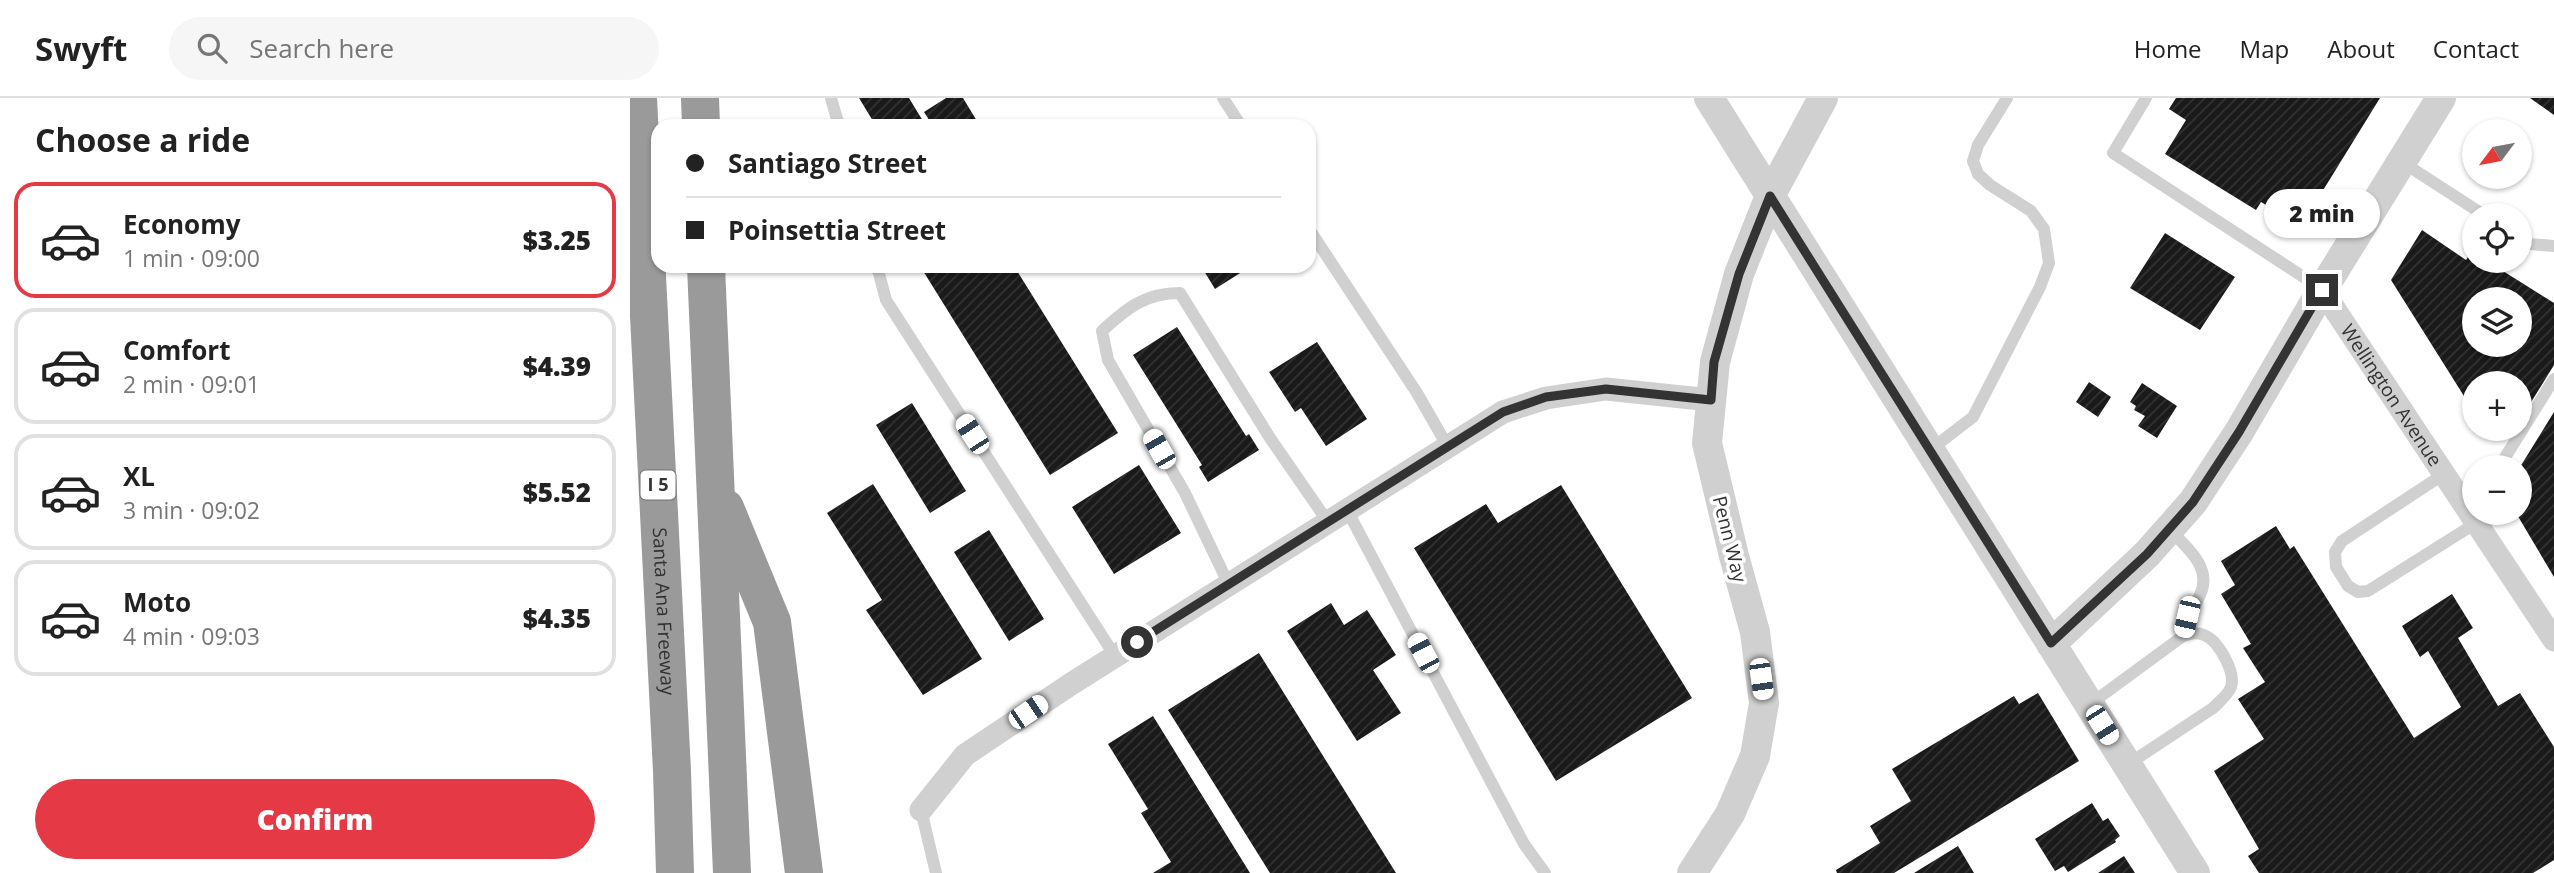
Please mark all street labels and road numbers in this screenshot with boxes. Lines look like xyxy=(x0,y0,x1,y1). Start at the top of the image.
street label: Wellington Avenue xyxy=(2335,319,2448,471)
road number: I 5 xyxy=(640,470,676,500)
street label: Penn Way xyxy=(1707,493,1753,585)
street label: Santa Ana Freeway xyxy=(647,527,681,696)

